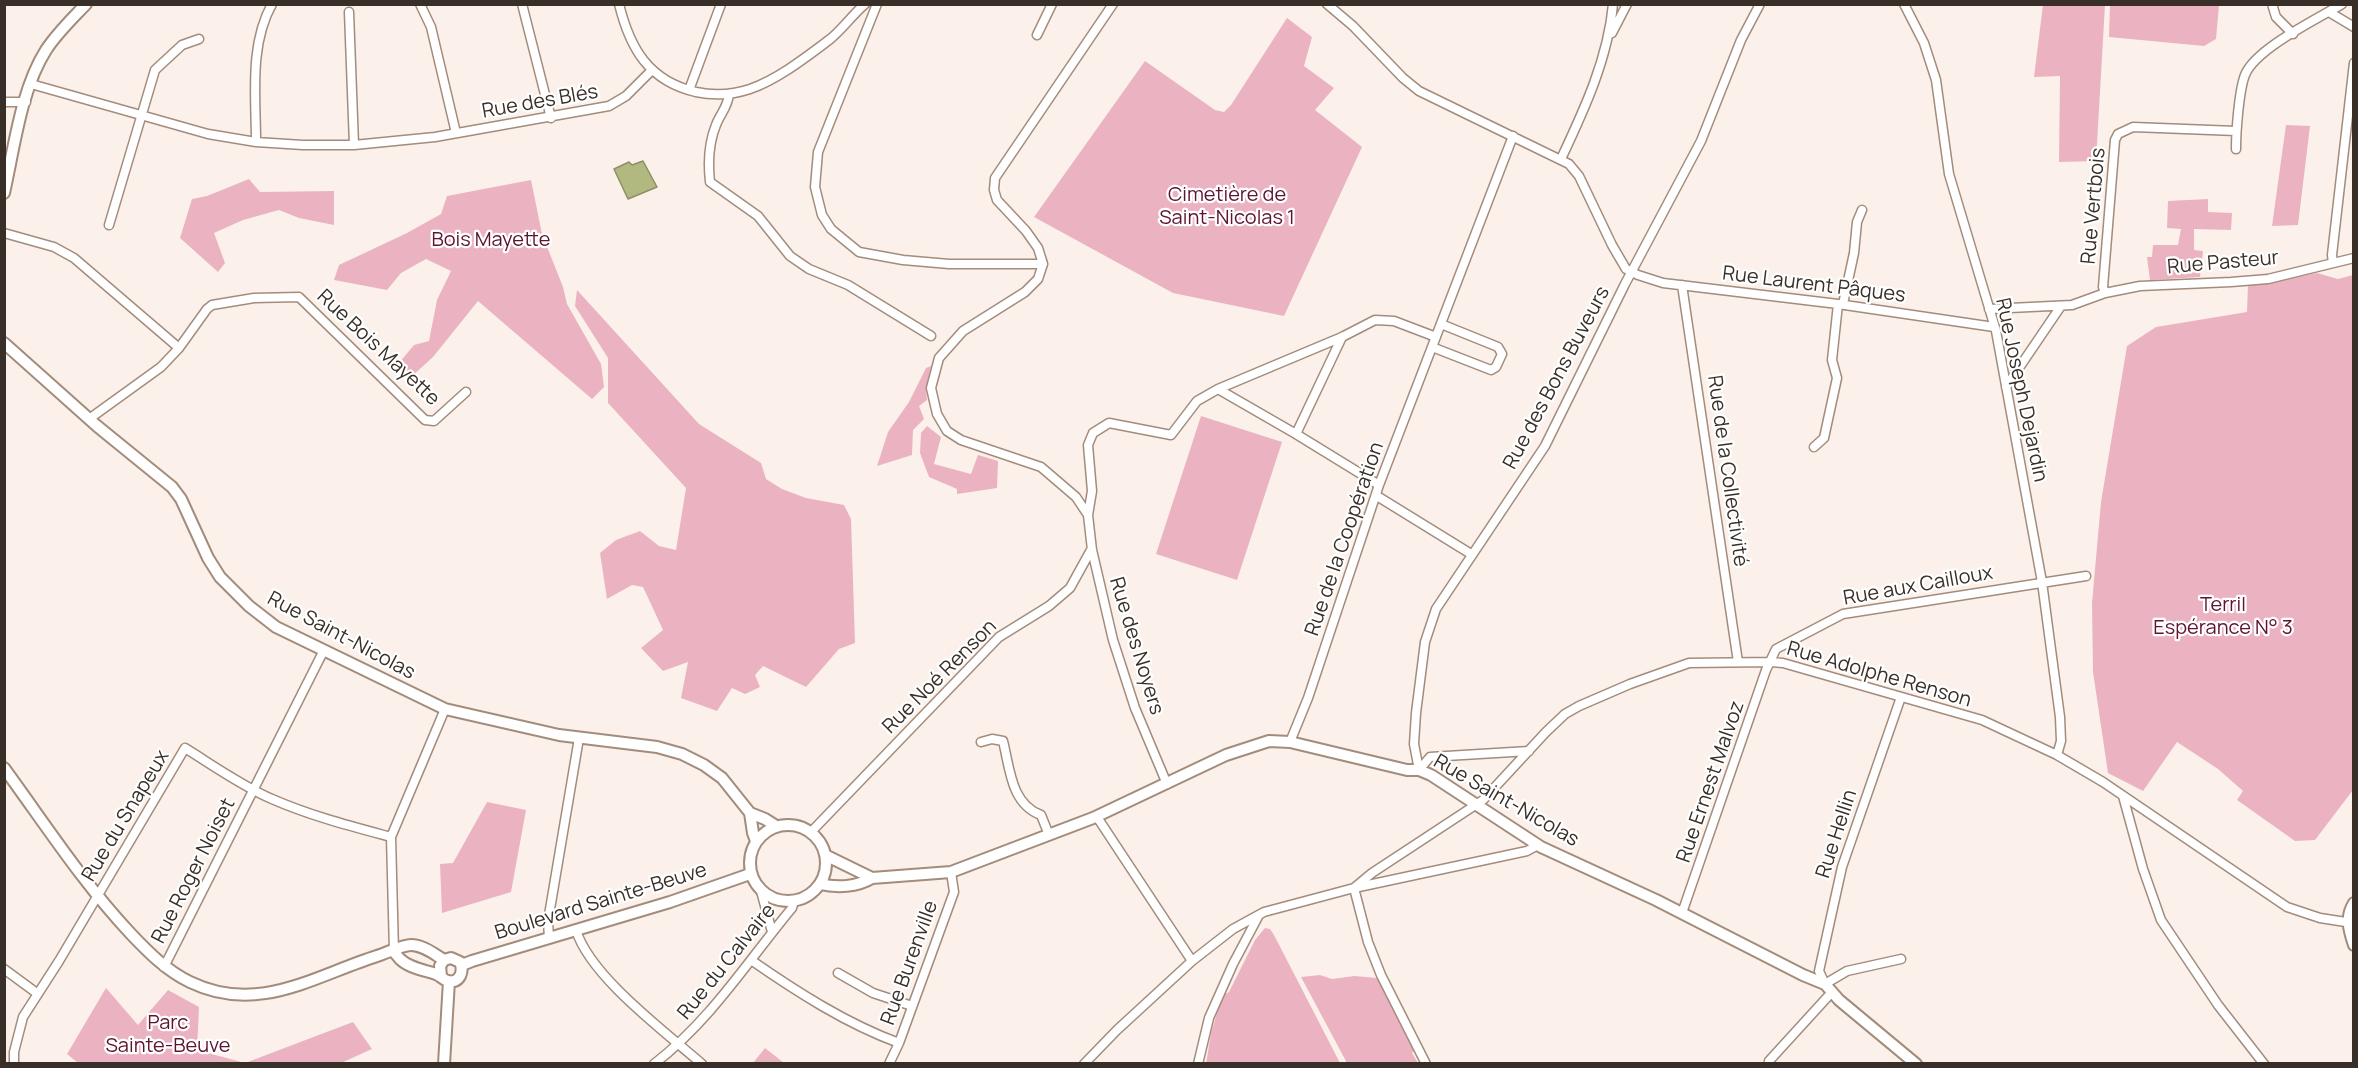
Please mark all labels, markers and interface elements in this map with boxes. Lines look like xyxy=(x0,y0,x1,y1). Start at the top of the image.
street label: Rue des Blés xyxy=(480,80,600,124)
street label: Rue Vertbois xyxy=(2077,147,2111,265)
park label: Cimetière de Saint-Nicolas 1 xyxy=(1159,183,1295,230)
park label: Bois Mayette xyxy=(432,228,550,252)
street label: Rue Pasteur xyxy=(2166,246,2280,280)
street label: Rue Laurent Pâques xyxy=(1721,262,1907,308)
street label: Rue des Bons Buveurs xyxy=(1499,283,1615,473)
street label: Rue Bois Mayette xyxy=(312,285,444,411)
street label: Rue Joseph Dejardin xyxy=(1990,296,2052,484)
street label: Rue de la Collectivité xyxy=(1702,374,1752,568)
street label: Rue de la Coopération xyxy=(1301,439,1389,639)
street label: Rue aux Cailloux xyxy=(1841,561,1995,611)
street label: Rue des Noyers xyxy=(1104,574,1168,718)
street label: Rue Saint-Nicolas xyxy=(263,587,419,685)
park label: Terril Espérance N° 3 xyxy=(2153,593,2293,640)
street label: Rue Noé Renson xyxy=(878,615,1002,739)
street label: Rue Adolphe Renson xyxy=(1784,637,1974,713)
street label: Rue Ernest Malvoz xyxy=(1672,698,1750,866)
street label: Rue du Snapeux xyxy=(77,746,175,886)
street label: Rue Saint-Nicolas xyxy=(1429,750,1583,852)
street label: Rue Hellin xyxy=(1811,787,1863,881)
street label: Rue Roger Noiset xyxy=(147,794,241,948)
street label: Boulevard Sainte-Beuve xyxy=(492,858,710,946)
street label: Rue Burenville xyxy=(876,898,944,1028)
street label: Rue du Calvaire xyxy=(673,899,781,1025)
park label: Parc Sainte-Beuve xyxy=(106,1011,230,1058)

